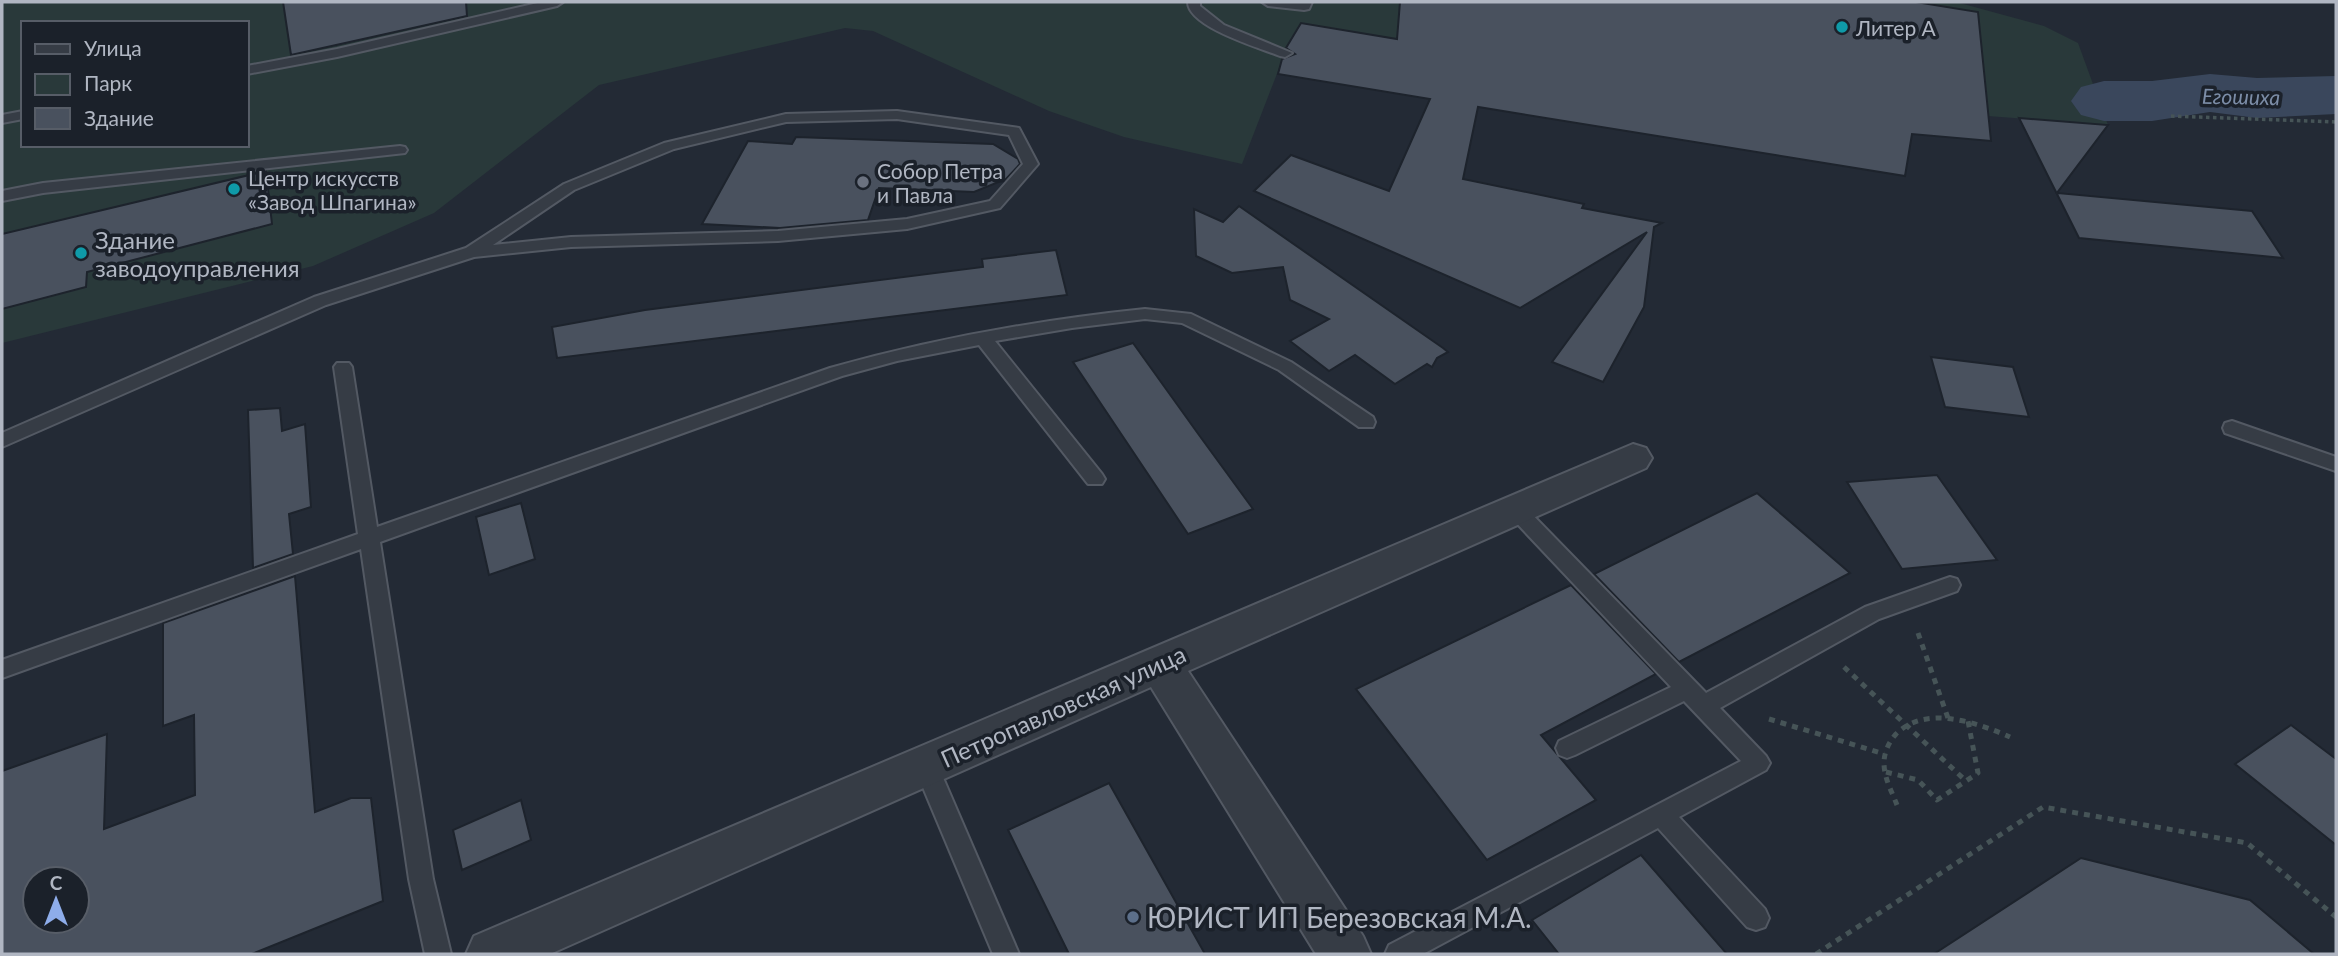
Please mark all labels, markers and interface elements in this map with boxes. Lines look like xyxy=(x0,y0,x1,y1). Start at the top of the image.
place label: Литер А xyxy=(1855,15,1937,40)
marker: Литер А xyxy=(1834,19,1850,35)
legend xyxy=(21,21,248,147)
text: Улица xyxy=(84,35,142,60)
text: Парк xyxy=(84,70,132,95)
water label: Егошиха xyxy=(2202,83,2280,109)
text: Здание xyxy=(84,105,154,130)
place label: Собор Петра и Павла xyxy=(877,158,1003,207)
place label: Центр искусств «Завод Шпагина» xyxy=(248,165,416,214)
marker: Собор Петра и Павла xyxy=(855,174,871,190)
marker: Центр искусств «Завод Шпагина» xyxy=(226,181,242,197)
place label: Здание заводоуправления xyxy=(95,225,300,282)
marker: Здание заводоуправления xyxy=(73,245,89,261)
street label: Петропавловская улица xyxy=(936,639,1190,773)
north arrow xyxy=(21,865,91,935)
text: С xyxy=(50,871,63,894)
place label: ЮРИСТ ИП Березовская М.А. xyxy=(1147,900,1532,934)
marker: ЮРИСТ ИП Березовская М.А. xyxy=(1125,909,1141,925)

